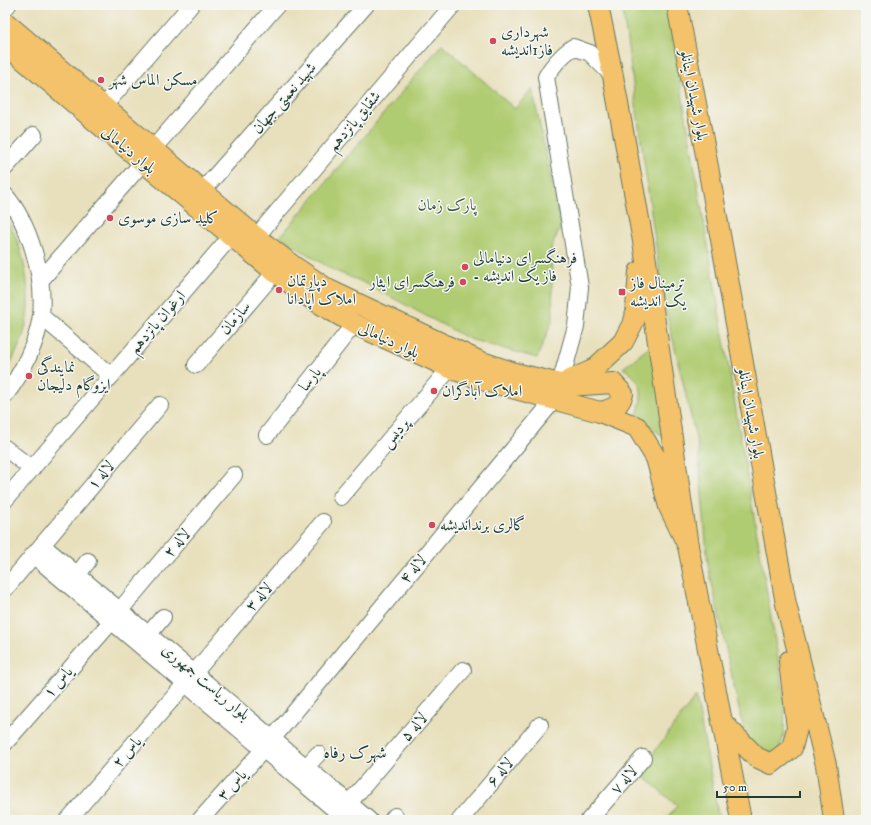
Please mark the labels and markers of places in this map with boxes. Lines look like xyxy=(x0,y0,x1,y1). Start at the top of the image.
place label: شهرداری فاز1اندیشه xyxy=(501,22,553,60)
marker: شهرداری فاز1اندیشه xyxy=(488,36,498,46)
place label: مسکن الماس شهر xyxy=(107,70,197,91)
marker: مسکن الماس شهر xyxy=(96,75,106,85)
place label: کلید سازی موسوی xyxy=(118,208,219,228)
marker: کلید سازی موسوی xyxy=(105,213,115,223)
place label: فرهنگسرای دنیامالی - فاز یک اندیشه xyxy=(473,247,577,286)
marker: فرهنگسرای دنیامالی - فاز یک اندیشه xyxy=(460,262,470,272)
place label: دپارتمان املاک آپادانا xyxy=(287,271,356,310)
place label: فرهنگسرای ایثار xyxy=(367,271,455,292)
place label: ترمینال فاز یک اندیشه xyxy=(628,273,687,311)
marker: فرهنگسرای ایثار xyxy=(458,277,468,287)
marker: دپارتمان املاک آپادانا xyxy=(274,285,284,295)
marker: ترمینال فاز یک اندیشه xyxy=(617,287,627,297)
place label: نمایندگی ایزوگام دلیجان xyxy=(37,354,110,399)
marker: نمایندگی ایزوگام دلیجان xyxy=(24,371,34,381)
place label: املاک آبادگران xyxy=(442,380,522,401)
marker: املاک آبادگران xyxy=(429,386,439,396)
place label: گالری برنداندیشه xyxy=(440,515,526,535)
marker: گالری برنداندیشه xyxy=(427,520,437,530)

